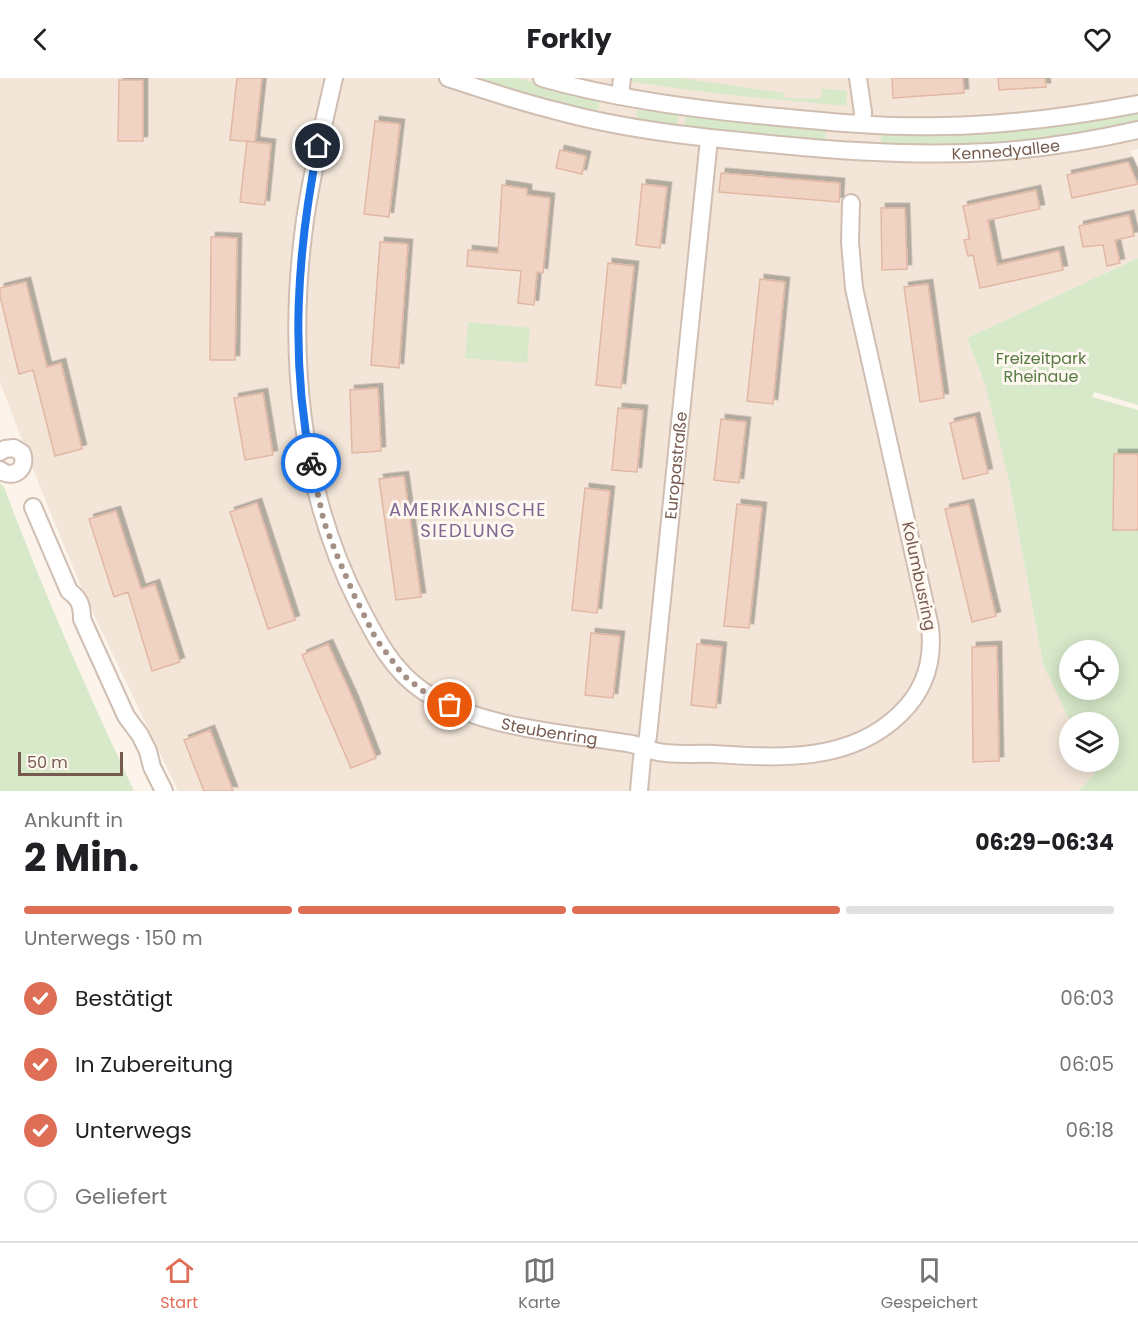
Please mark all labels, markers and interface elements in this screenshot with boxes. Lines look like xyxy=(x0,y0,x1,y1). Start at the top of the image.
text: Forkly xyxy=(526,20,612,57)
icon: back xyxy=(24,23,57,56)
icon: heart xyxy=(1081,23,1114,56)
pin xyxy=(292,120,343,171)
icon: home xyxy=(301,129,334,162)
street label: Kennedyallee xyxy=(951,133,1061,165)
park label: Freizeitpark Rheinaue xyxy=(996,347,1087,388)
street label: Europastraße xyxy=(659,410,693,520)
courier xyxy=(281,433,341,493)
icon: bike xyxy=(295,447,328,480)
district label: AMERIKANISCHE SIEDLUNG xyxy=(389,497,547,543)
street label: Kolumbusring xyxy=(896,519,942,633)
map controls xyxy=(1059,640,1119,772)
button: locate xyxy=(1059,640,1119,700)
pin xyxy=(424,679,475,730)
icon: bag xyxy=(433,688,466,721)
street label: Steubenring xyxy=(499,712,599,750)
button: layers xyxy=(1059,712,1119,772)
scale bar xyxy=(18,749,123,776)
text: 50 m xyxy=(27,751,68,774)
text: Ankunft in xyxy=(24,806,123,834)
text: 06:29–06:34 xyxy=(975,827,1114,858)
text: 2 Min. xyxy=(24,830,139,885)
text: Unterwegs · 150 m xyxy=(24,924,203,952)
icon: check xyxy=(24,982,57,1015)
text: Bestätigt xyxy=(75,983,173,1014)
text: 06:03 xyxy=(1060,984,1114,1012)
icon: check xyxy=(24,1048,57,1081)
text: In Zubereitung xyxy=(75,1049,233,1080)
text: 06:05 xyxy=(1059,1050,1114,1078)
icon: check xyxy=(24,1114,57,1147)
text: Unterwegs xyxy=(75,1115,192,1146)
text: 06:18 xyxy=(1065,1116,1114,1144)
text: Geliefert xyxy=(75,1181,167,1212)
tab: Start xyxy=(160,1254,198,1315)
tab: Karte xyxy=(518,1254,560,1315)
tab: Gespeichert xyxy=(881,1254,978,1315)

